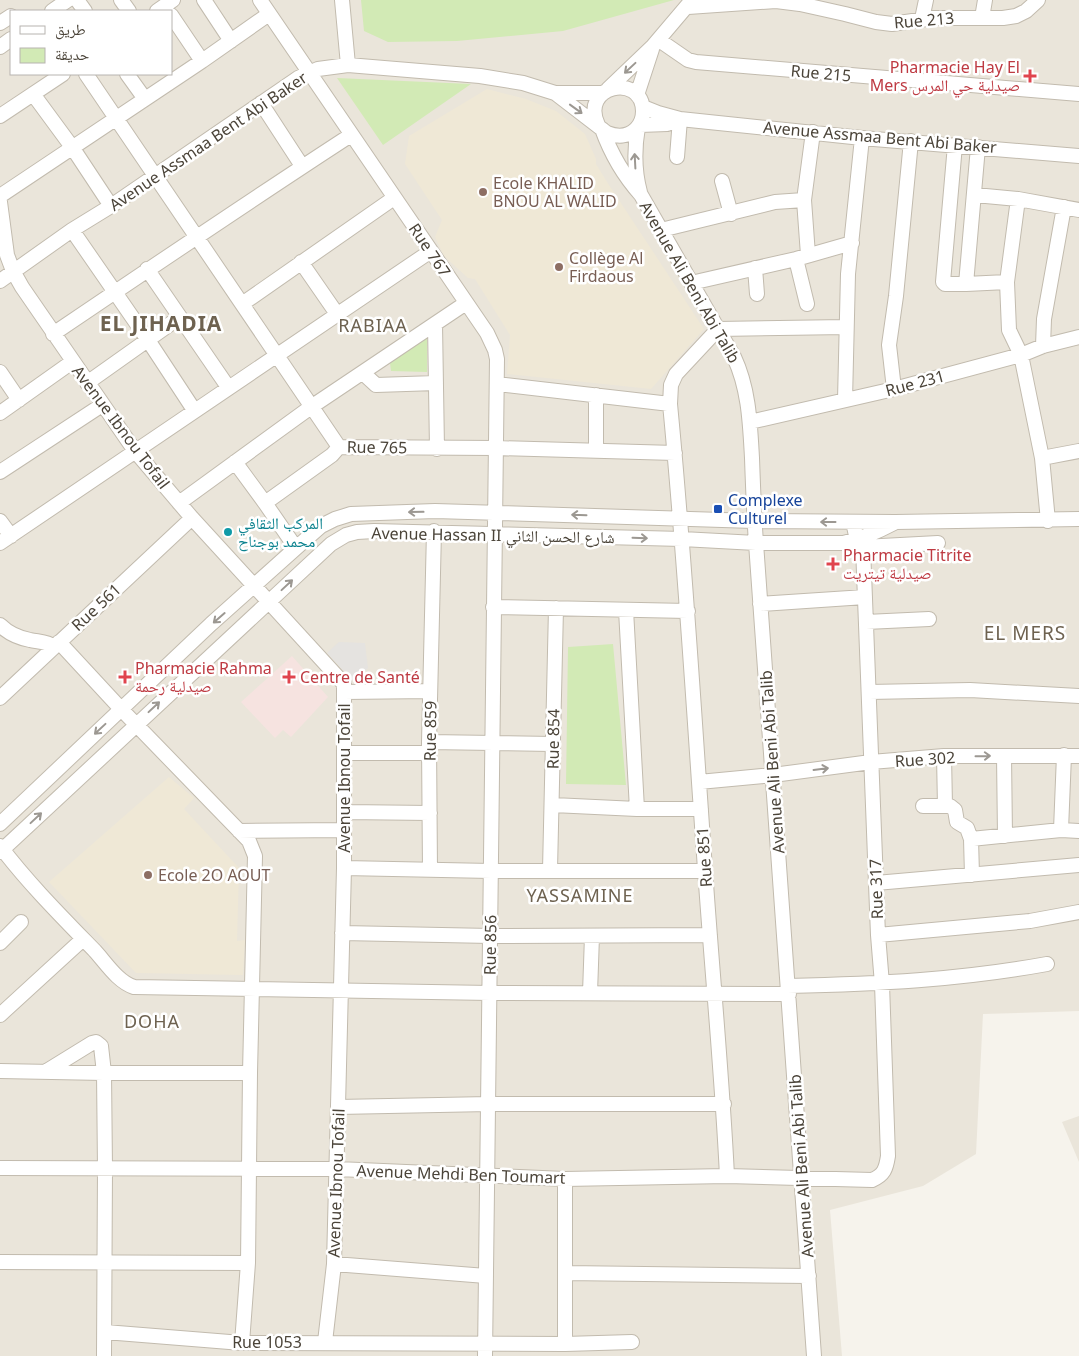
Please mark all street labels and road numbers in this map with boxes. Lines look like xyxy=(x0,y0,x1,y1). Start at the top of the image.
street label: Rue 213 xyxy=(893,6,955,34)
street label: Rue 215 xyxy=(790,59,852,87)
street label: Avenue Assmaa Bent Abi Baker xyxy=(105,66,312,216)
street label: Avenue Assmaa Bent Abi Baker xyxy=(762,116,998,158)
street label: Avenue Ali Beni Abi Talib xyxy=(635,197,745,367)
street label: Rue 767 xyxy=(404,219,456,281)
street label: Avenue Ibnou Tofail xyxy=(67,361,175,493)
street label: Rue 231 xyxy=(883,365,947,401)
street label: Rue 765 xyxy=(347,435,407,459)
street label: Avenue Hassan II شارع الحسن الثاني xyxy=(371,522,615,550)
street label: Rue 561 xyxy=(66,578,126,636)
street label: Avenue Ali Beni Abi Talib xyxy=(755,670,789,854)
street label: Rue 859 xyxy=(418,701,442,761)
street label: Avenue Ibnou Tofail xyxy=(333,703,355,853)
street label: Rue 854 xyxy=(541,709,565,769)
street label: Rue 302 xyxy=(894,746,956,772)
street label: Rue 851 xyxy=(691,826,717,888)
street label: Rue 317 xyxy=(864,858,888,920)
street label: Rue 856 xyxy=(478,915,502,975)
street label: Avenue Ali Beni Abi Talib xyxy=(784,1074,818,1258)
street label: Avenue Ibnou Tofail xyxy=(322,1108,350,1258)
street label: Avenue Mehdi Ben Toumart xyxy=(356,1159,566,1189)
street label: Rue 1053 xyxy=(232,1331,302,1353)

